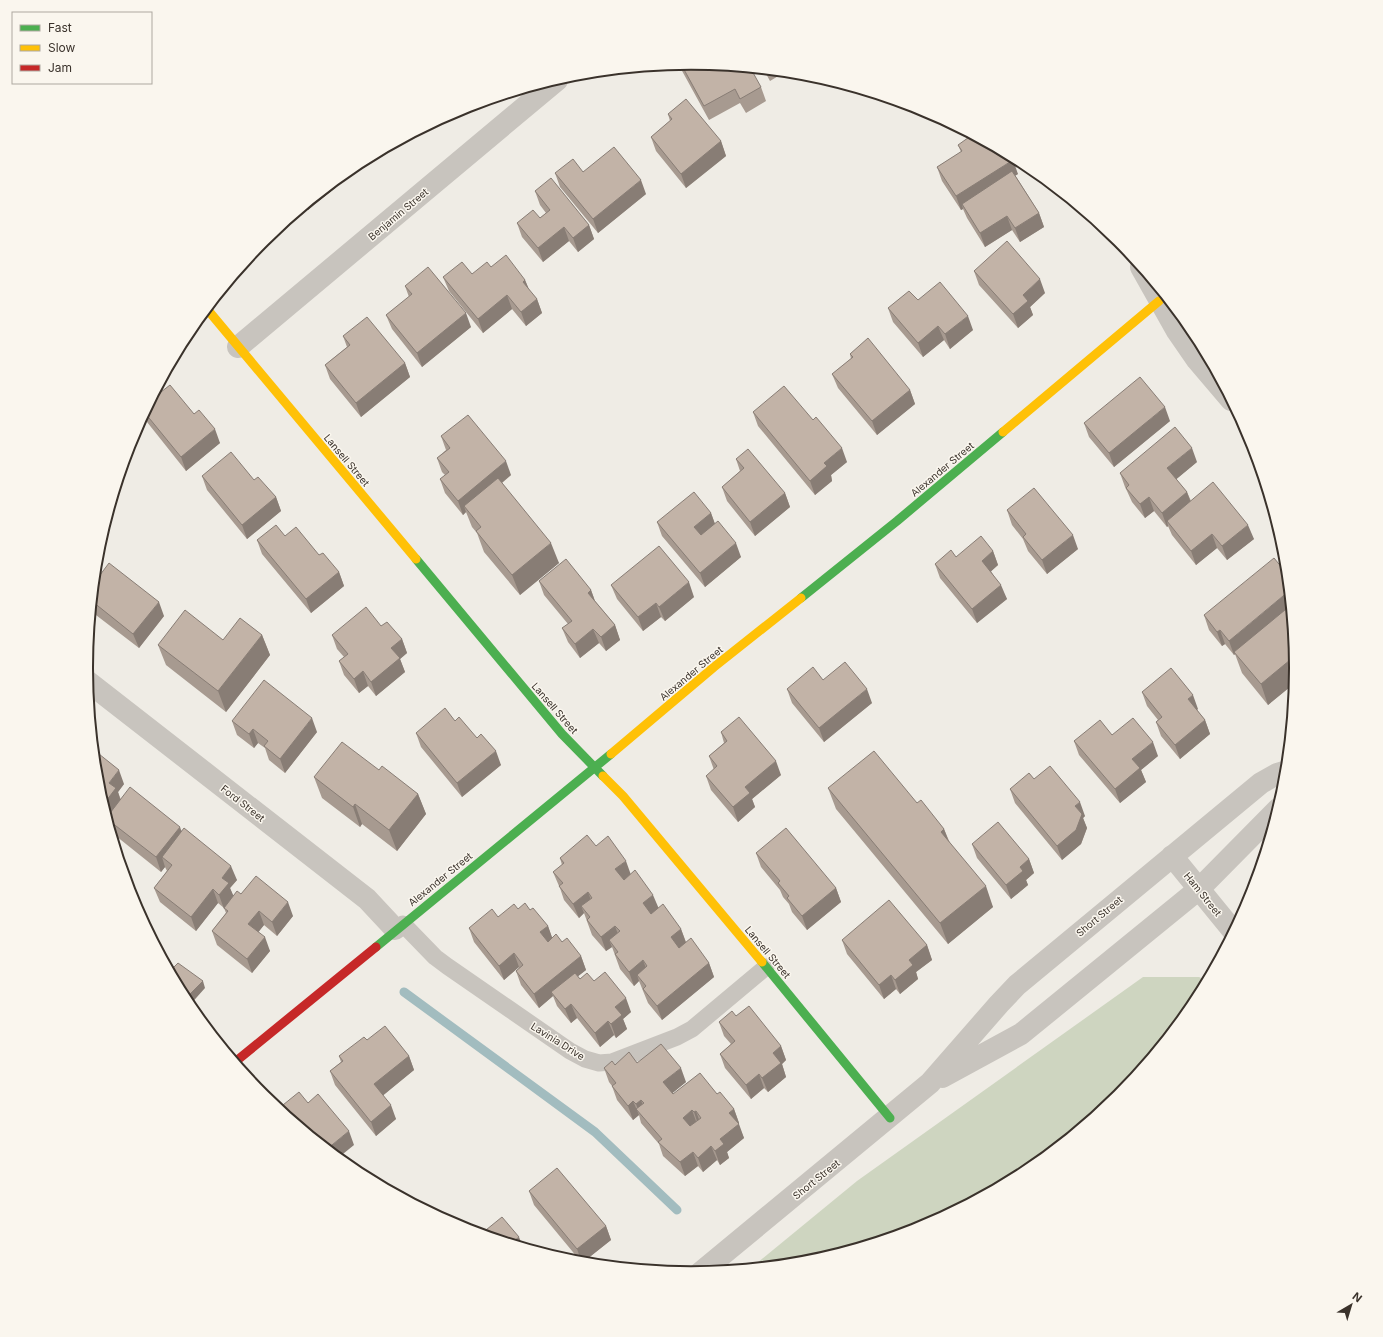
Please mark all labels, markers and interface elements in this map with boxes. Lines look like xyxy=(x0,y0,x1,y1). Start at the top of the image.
legend xyxy=(12,12,152,84)
text: Fast xyxy=(48,20,72,35)
text: Slow xyxy=(48,40,76,55)
text: Jam xyxy=(48,60,72,75)
street label: Benjamin Street xyxy=(366,185,431,243)
street label: Lansell Street xyxy=(322,432,373,489)
street label: Alexander Street xyxy=(908,439,977,499)
street label: Alexander Street xyxy=(657,643,726,703)
street label: Lansell Street xyxy=(529,680,581,737)
street label: Ford Street xyxy=(219,782,268,824)
street label: Alexander Street xyxy=(406,849,475,908)
street label: Ham Street xyxy=(1182,870,1225,919)
street label: Short Street xyxy=(1073,893,1125,939)
street label: Lansell Street xyxy=(743,924,794,981)
street label: Lavinia Drive xyxy=(529,1020,587,1062)
street label: Short Street xyxy=(790,1156,842,1201)
north arrow xyxy=(1331,1285,1371,1325)
text: N xyxy=(1350,1289,1365,1305)

